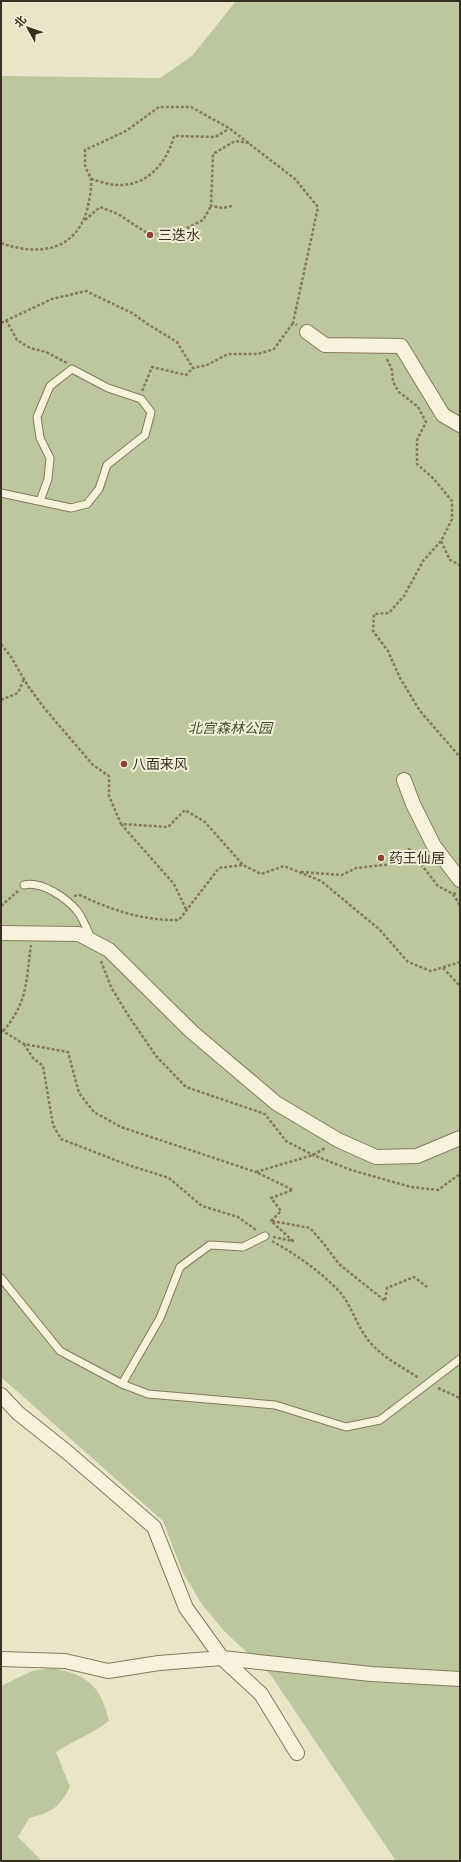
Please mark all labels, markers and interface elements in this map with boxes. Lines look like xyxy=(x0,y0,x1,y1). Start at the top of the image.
north arrow xyxy=(8,8,48,48)
text: 北 xyxy=(11,12,29,30)
place label: 三迭水 xyxy=(158,225,200,244)
marker: 三迭水 xyxy=(145,230,155,240)
park label: 北宫森林公园 xyxy=(188,718,274,737)
place label: 八面来风 xyxy=(132,754,188,773)
marker: 八面来风 xyxy=(119,759,129,769)
place label: 药王仙居 xyxy=(389,848,445,867)
marker: 药王仙居 xyxy=(376,853,386,863)

